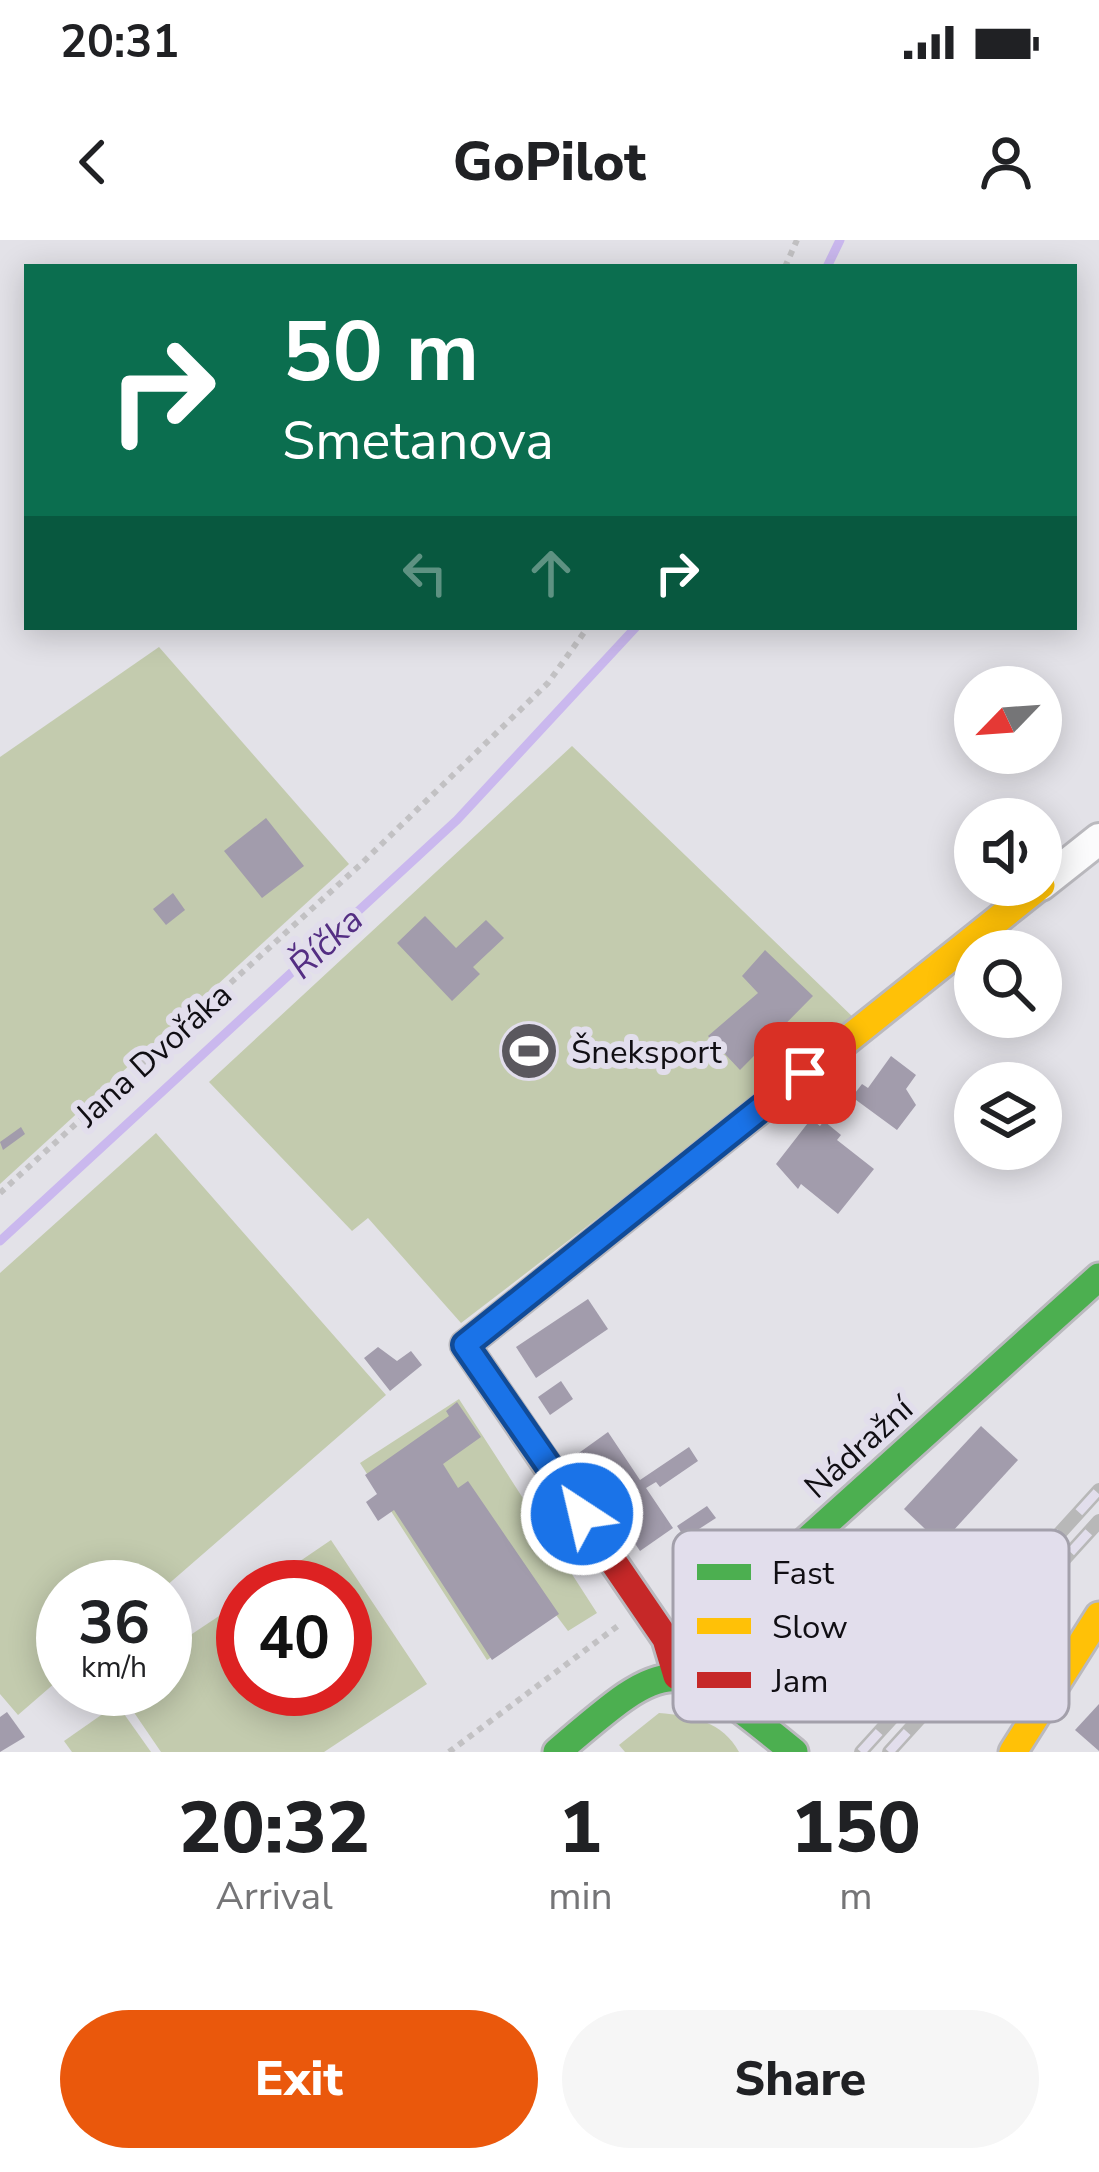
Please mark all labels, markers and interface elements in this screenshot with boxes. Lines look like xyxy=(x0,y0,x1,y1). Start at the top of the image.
text: 20:31 xyxy=(60,12,179,73)
text: GoPilot xyxy=(453,125,646,199)
icon: back xyxy=(60,129,126,195)
icon: person xyxy=(973,129,1039,195)
text: 50 m xyxy=(282,295,479,410)
icon: right xyxy=(84,312,240,468)
text: Smetanova xyxy=(282,404,554,478)
icon: left xyxy=(392,540,458,606)
icon: ahead xyxy=(518,540,584,606)
icon: right xyxy=(644,540,710,606)
north arrow xyxy=(954,666,1062,774)
map controls xyxy=(954,666,1062,1170)
button: sound xyxy=(954,798,1062,906)
water label: Říčka xyxy=(278,896,374,990)
button: search xyxy=(954,930,1062,1038)
street label: Jana Dvořáka xyxy=(66,973,242,1138)
sports icon: Šneksport xyxy=(498,1020,560,1082)
pin xyxy=(754,1022,856,1124)
place label: Šneksport xyxy=(571,1030,722,1075)
icon: arrive xyxy=(772,1040,838,1106)
button: layers xyxy=(954,1062,1062,1170)
street label: Nádražní xyxy=(795,1386,925,1509)
position arrow xyxy=(519,1451,645,1577)
legend xyxy=(673,1530,1069,1722)
text: Fast xyxy=(772,1551,835,1596)
speed limit sign: 40 xyxy=(216,1560,372,1716)
text: 36 xyxy=(78,1582,150,1664)
text: Slow xyxy=(772,1605,848,1650)
text: km/h xyxy=(81,1647,147,1688)
text: Jam xyxy=(771,1659,828,1704)
text: 20:32 xyxy=(178,1779,370,1877)
text: 1 xyxy=(559,1779,602,1877)
text: 150 xyxy=(791,1779,921,1877)
text: Arrival xyxy=(215,1870,333,1923)
text: min xyxy=(548,1870,613,1923)
text: m xyxy=(839,1870,873,1923)
button: Exit xyxy=(60,2010,538,2148)
button: Share xyxy=(562,2010,1039,2148)

